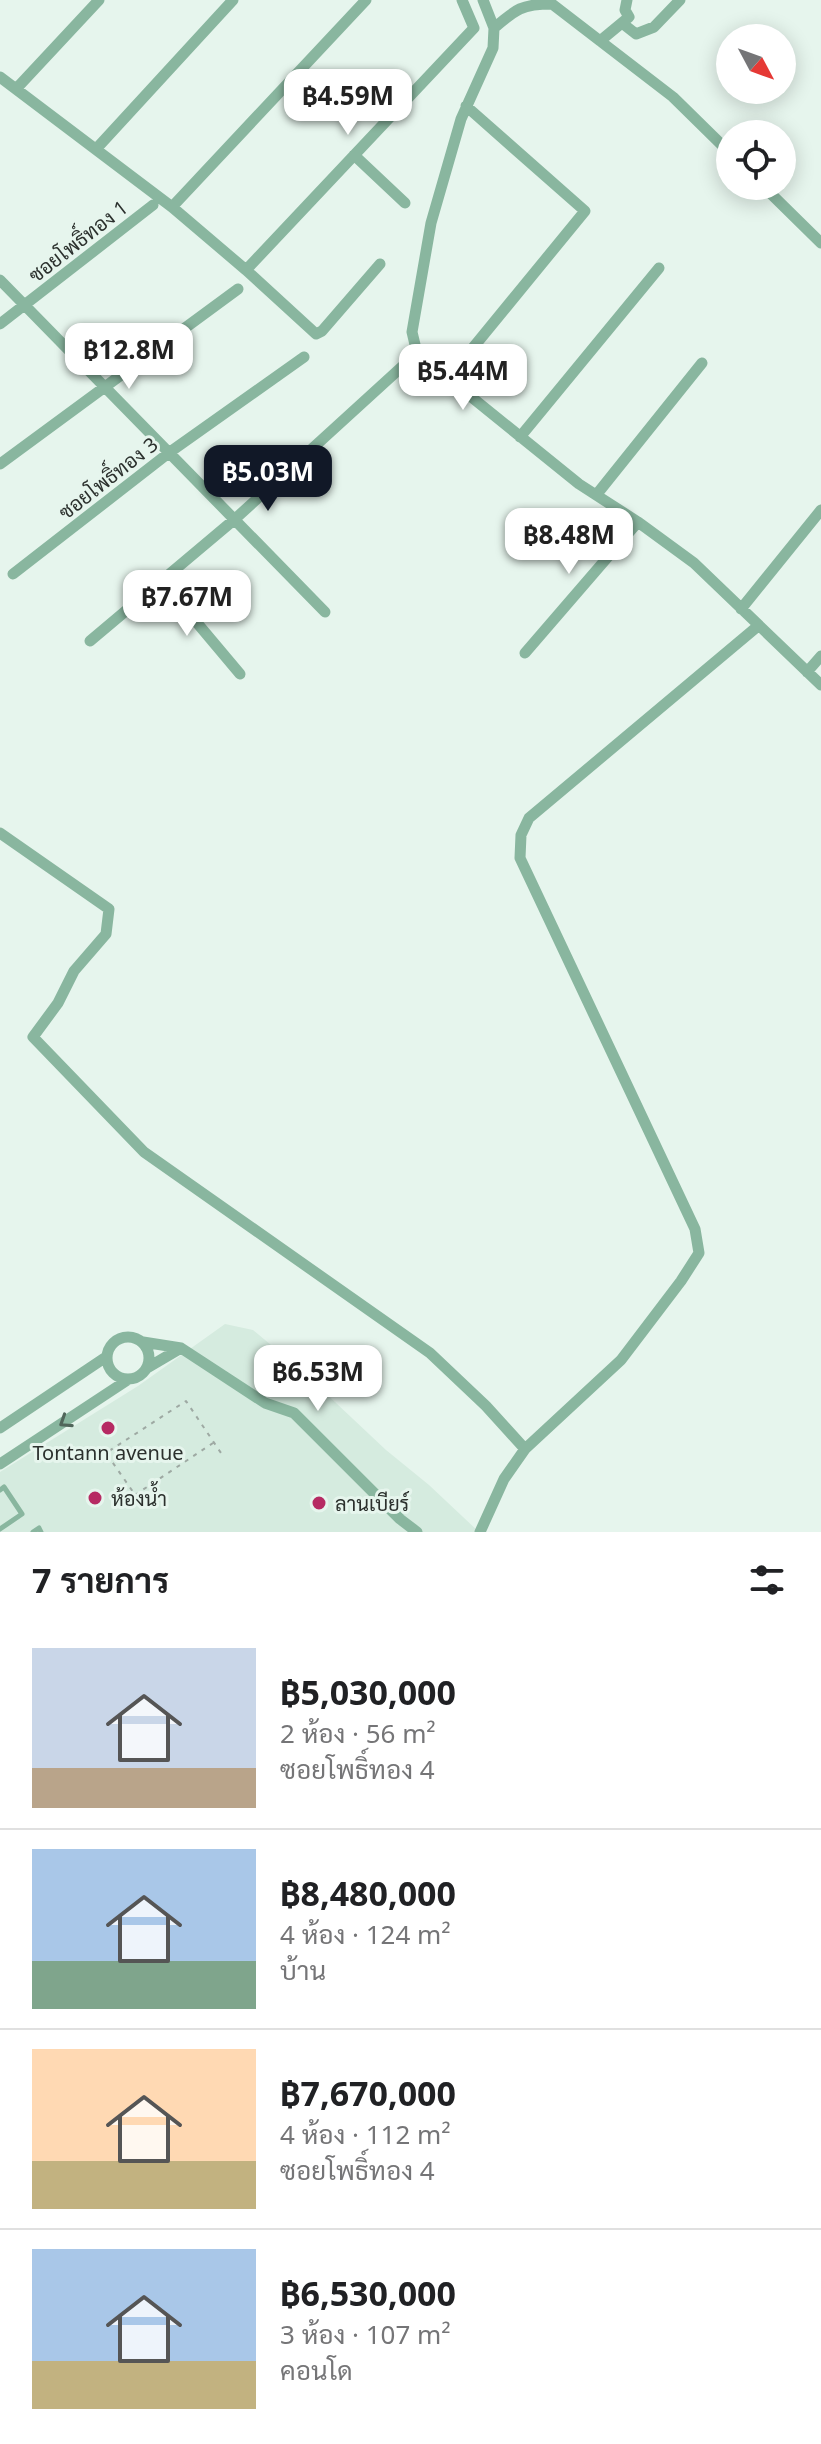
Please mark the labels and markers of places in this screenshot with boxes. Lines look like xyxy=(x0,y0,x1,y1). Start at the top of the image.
pin: ฿4.59M xyxy=(283,69,413,137)
pin: ฿12.8M xyxy=(64,323,194,391)
pin: ฿5.44M xyxy=(398,344,528,412)
pin: ฿5.03M xyxy=(203,445,333,513)
pin: ฿8.48M xyxy=(504,508,634,576)
pin: ฿7.67M xyxy=(122,570,252,638)
pin: ฿6.53M xyxy=(253,1345,383,1413)
marker: Tontann avenue xyxy=(99,1419,117,1437)
place label: Tontann avenue xyxy=(32,1439,184,1466)
place label: ห้องน้ำ xyxy=(111,1481,167,1512)
marker: ห้องน้ำ xyxy=(86,1489,104,1507)
place label: ลานเบียร์ xyxy=(335,1490,409,1517)
marker: ลานเบียร์ xyxy=(310,1494,328,1512)

